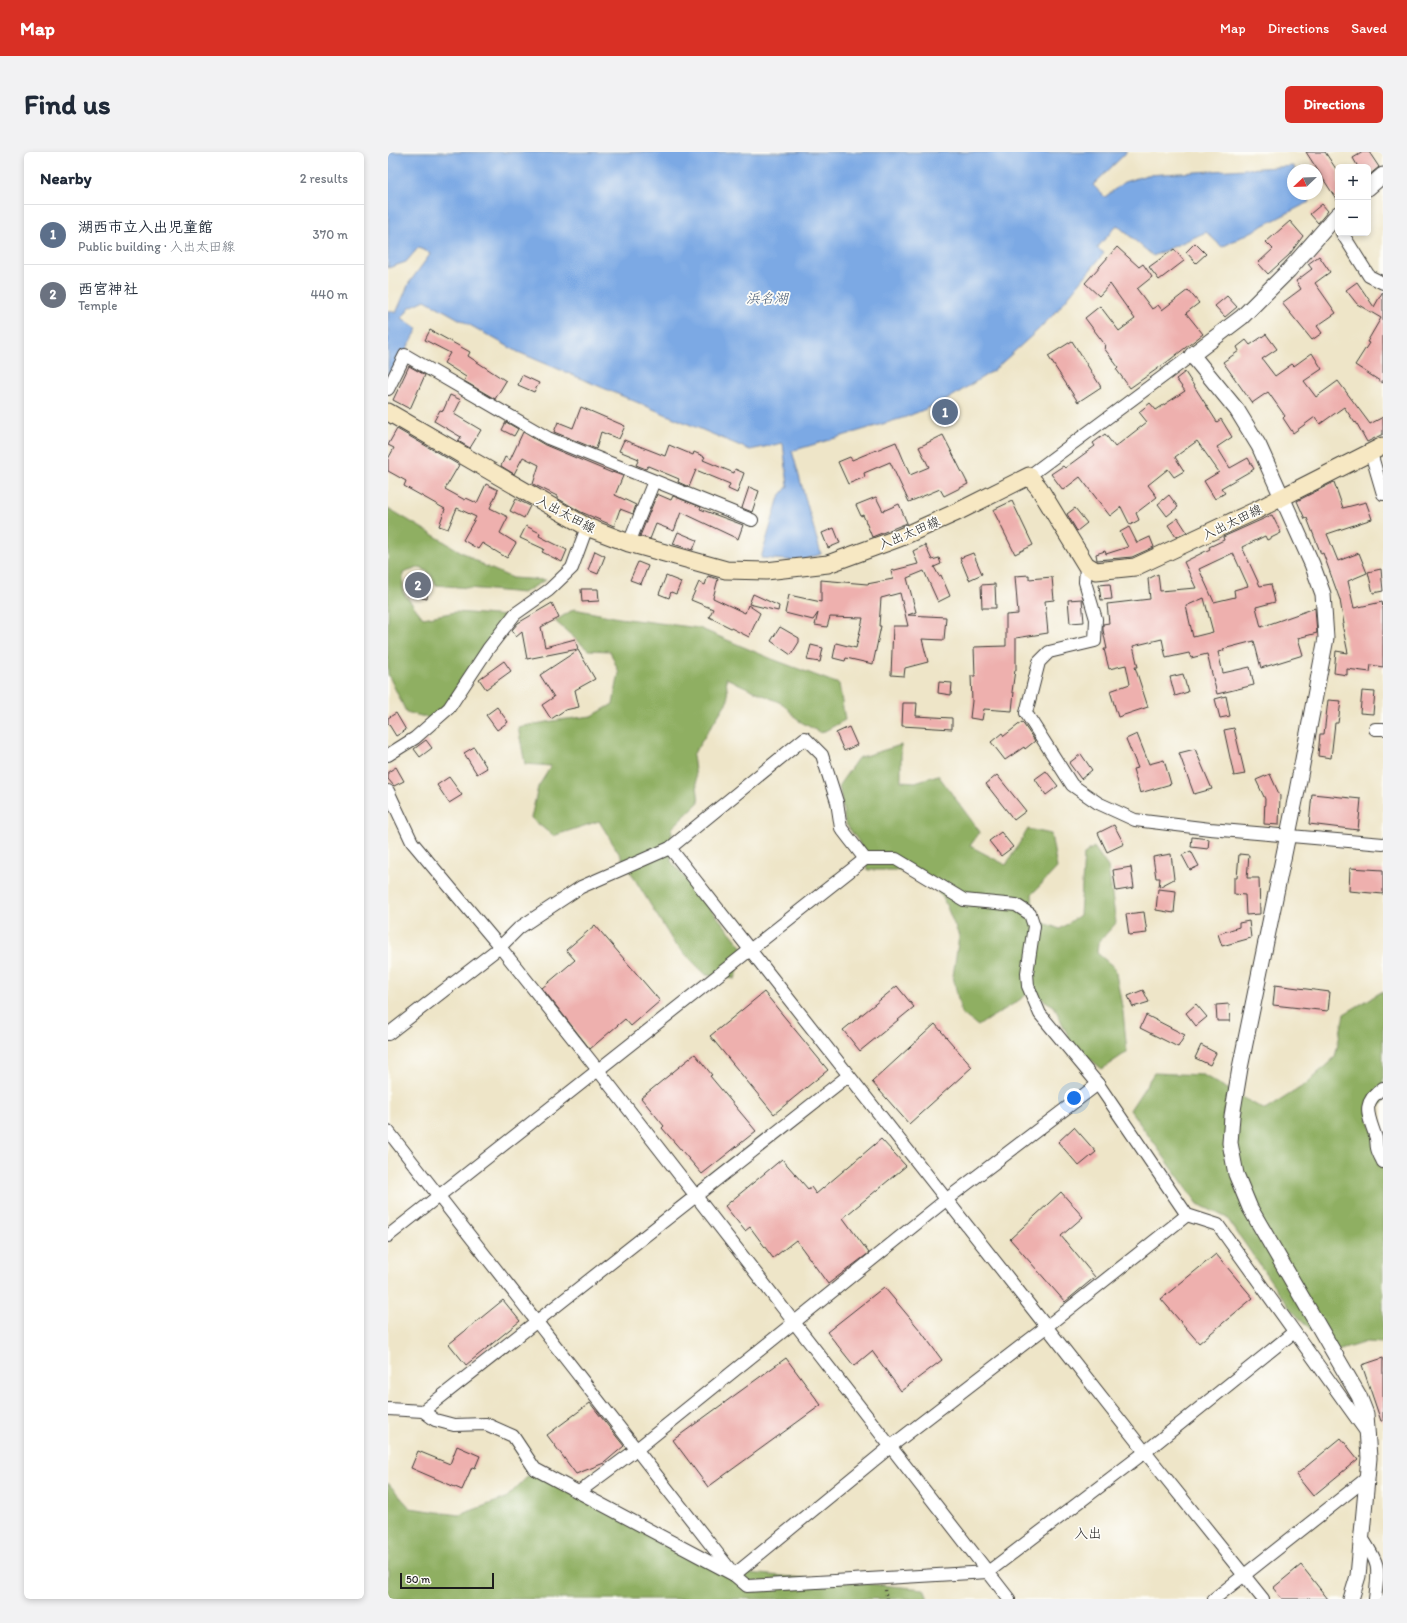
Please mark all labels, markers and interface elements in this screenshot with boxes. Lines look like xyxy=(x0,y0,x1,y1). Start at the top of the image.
text: Map xyxy=(20,17,55,40)
text: Map xyxy=(1220,20,1246,37)
text: Directions xyxy=(1268,20,1329,37)
text: Saved xyxy=(1351,20,1387,37)
button: Directions xyxy=(1285,86,1383,123)
text: Find us xyxy=(24,87,111,121)
north arrow xyxy=(1287,164,1323,200)
map controls xyxy=(1335,164,1371,236)
button: + xyxy=(1335,164,1371,200)
text: Nearby xyxy=(40,168,92,188)
text: 2 results xyxy=(300,171,348,186)
button: − xyxy=(1335,200,1371,236)
text: 湖西市立入出児童館 xyxy=(78,218,213,236)
text: 1 xyxy=(50,227,56,242)
text: 370 m xyxy=(313,227,348,242)
text: Public building · 入出太田線 xyxy=(78,239,235,254)
text: 西宮神社 xyxy=(78,280,138,298)
text: 2 xyxy=(50,287,56,302)
text: 440 m xyxy=(311,287,348,302)
water label: 浜名湖 xyxy=(746,290,789,307)
text: Temple xyxy=(78,298,117,313)
pin: 1 xyxy=(932,397,958,427)
street label: 入出太田線 xyxy=(534,492,599,536)
street label: 入出太田線 xyxy=(1199,501,1265,543)
street label: 入出太田線 xyxy=(876,513,943,553)
pin: 2 xyxy=(405,570,431,600)
your location xyxy=(1064,1088,1084,1108)
district label: 入出 xyxy=(1074,1525,1102,1542)
scale bar xyxy=(400,1571,494,1590)
text: 50 m xyxy=(406,1573,430,1586)

